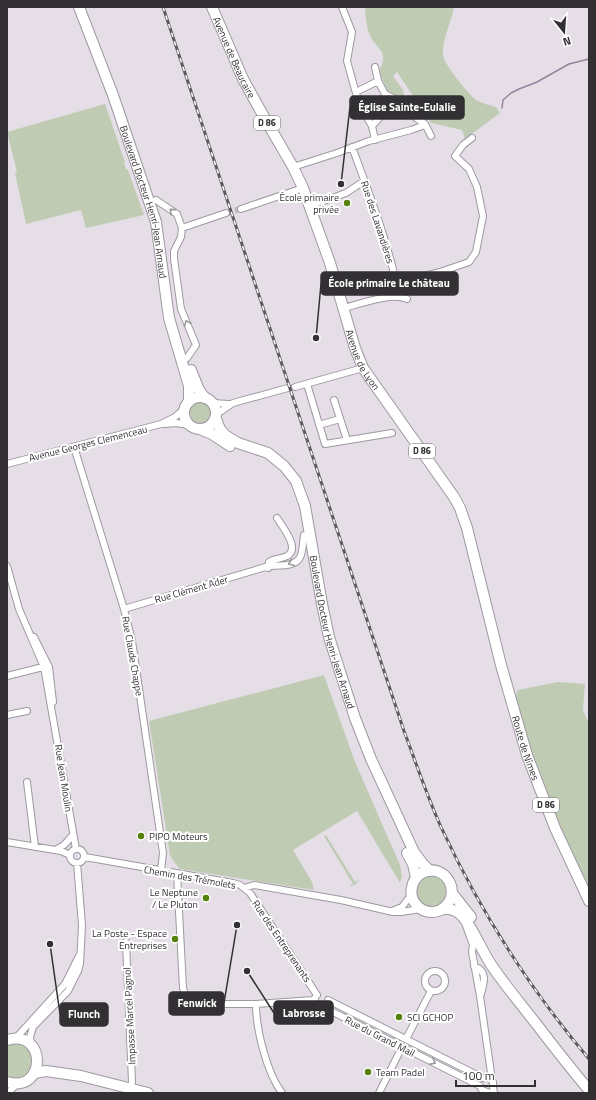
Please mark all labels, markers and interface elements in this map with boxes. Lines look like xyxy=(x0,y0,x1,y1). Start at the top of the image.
north arrow xyxy=(544,12,584,52)
street label: Avenue de Beaucaire xyxy=(209,14,259,101)
text: N xyxy=(561,33,573,50)
callout: Église Sainte-Eulalie xyxy=(350,96,464,119)
text: Église Sainte-Eulalie xyxy=(358,99,456,115)
road number: D 86 xyxy=(254,116,280,130)
street label: Boulevard Docteur Henri-Jean Arnaud xyxy=(116,124,171,279)
street label: Rue des Lavandières xyxy=(357,179,398,266)
place label: École primaire privée xyxy=(280,190,339,217)
marker: École primaire privée xyxy=(342,198,352,208)
one-way arrow xyxy=(170,209,177,216)
callout: École primaire Le château xyxy=(321,272,458,295)
text: École primaire Le château xyxy=(328,275,450,291)
one-way arrow xyxy=(183,320,191,327)
street label: Avenue de Lyon xyxy=(342,328,383,393)
street label: Avenue Georges Clemenceau xyxy=(27,421,149,465)
road number: D 86 xyxy=(409,444,435,458)
street label: Boulevard Docteur Henri-Jean Arnaud xyxy=(306,554,359,711)
one-way arrow xyxy=(287,558,295,566)
street label: Rue Clément Ader xyxy=(153,572,230,607)
street label: Rue Claude Chappe xyxy=(118,615,147,697)
street label: Route de Nîmes xyxy=(508,714,543,783)
street label: Rue Jean Moulin xyxy=(51,743,76,813)
road number: D 86 xyxy=(533,798,559,812)
place label: PIPO Moteurs xyxy=(149,829,208,844)
marker: PIPO Moteurs xyxy=(136,831,146,841)
street label: Chemin des Trémolets xyxy=(143,862,237,893)
place label: Le Neptune / Le Pluton xyxy=(150,885,198,912)
marker: Le Neptune / Le Pluton xyxy=(201,893,211,903)
street label: Rue des Entreprenants xyxy=(248,897,315,986)
place label: La Poste - Espace Entreprises xyxy=(92,926,167,953)
marker: La Poste - Espace Entreprises xyxy=(170,934,180,944)
street label: Impasse Marcel Pagnol xyxy=(119,967,140,1065)
callout: Fenwick xyxy=(169,992,224,1015)
text: Fenwick xyxy=(177,995,217,1011)
callout: Labrosse xyxy=(274,1001,333,1024)
callout: Flunch xyxy=(60,1003,108,1026)
text: Labrosse xyxy=(283,1005,326,1021)
text: Flunch xyxy=(68,1006,100,1022)
place label: SCI GCHOP xyxy=(407,1010,453,1025)
street label: Rue du Grand Mail xyxy=(342,1012,417,1061)
marker: SCI GCHOP xyxy=(394,1012,404,1022)
one-way arrow xyxy=(428,1058,436,1065)
scale bar xyxy=(456,1062,535,1088)
place label: Team Padel xyxy=(376,1065,425,1080)
text: 100 m xyxy=(462,1066,495,1085)
marker: Team Padel xyxy=(363,1067,373,1077)

